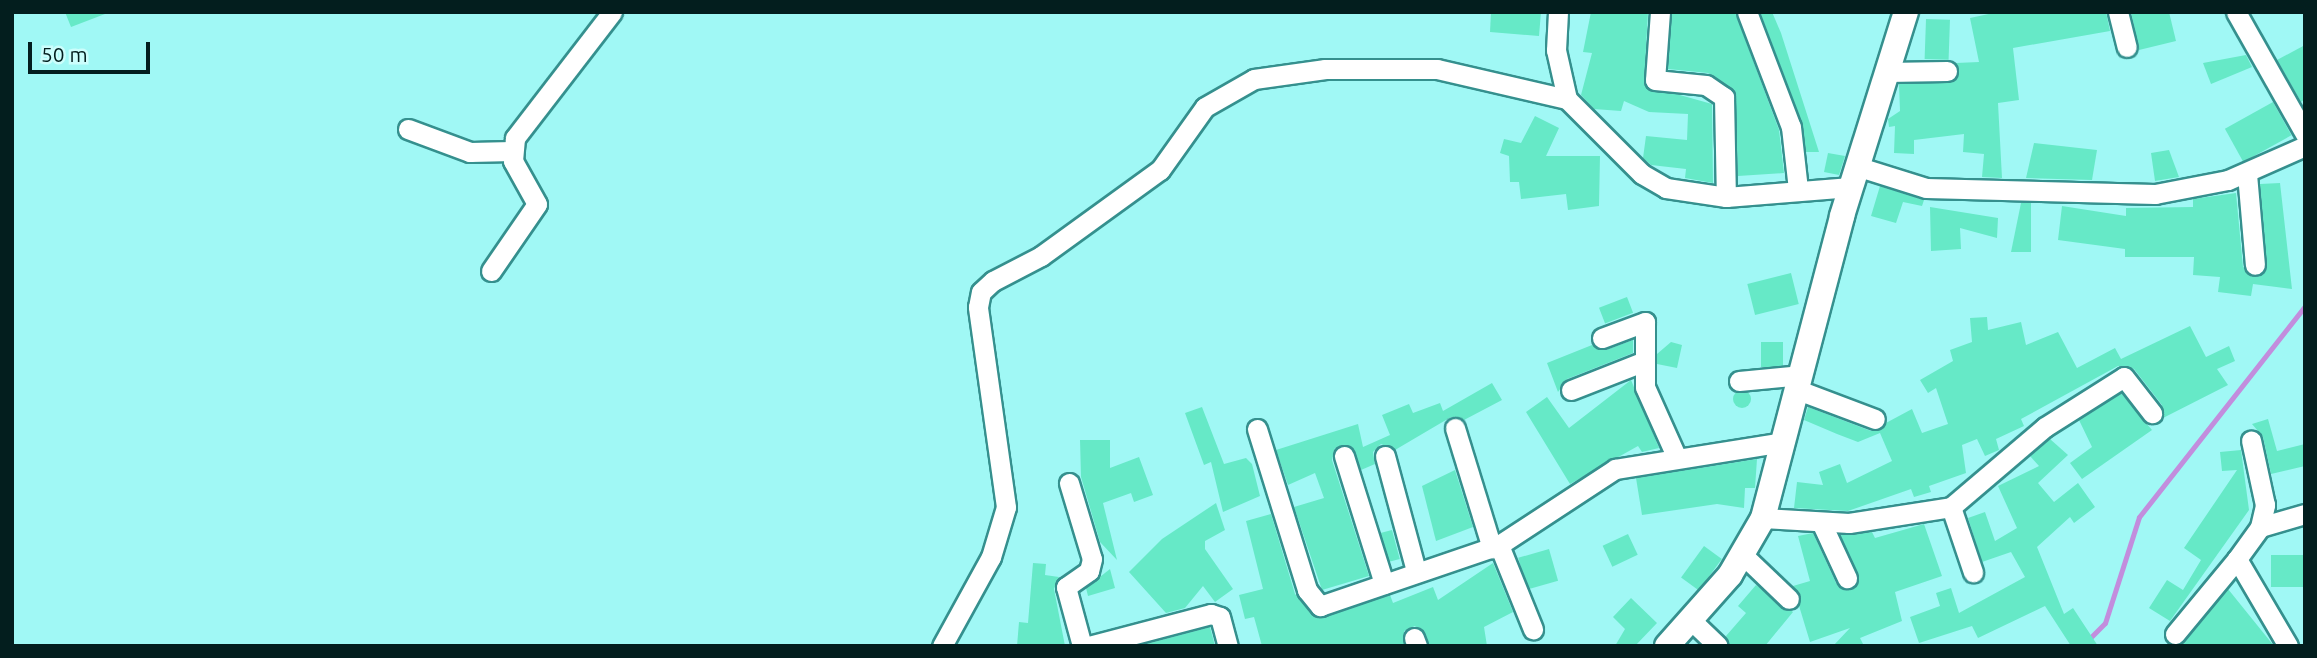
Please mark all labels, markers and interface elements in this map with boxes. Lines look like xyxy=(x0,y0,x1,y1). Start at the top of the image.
scale bar xyxy=(32,28,154,72)
text: 50 m xyxy=(41,42,88,66)

